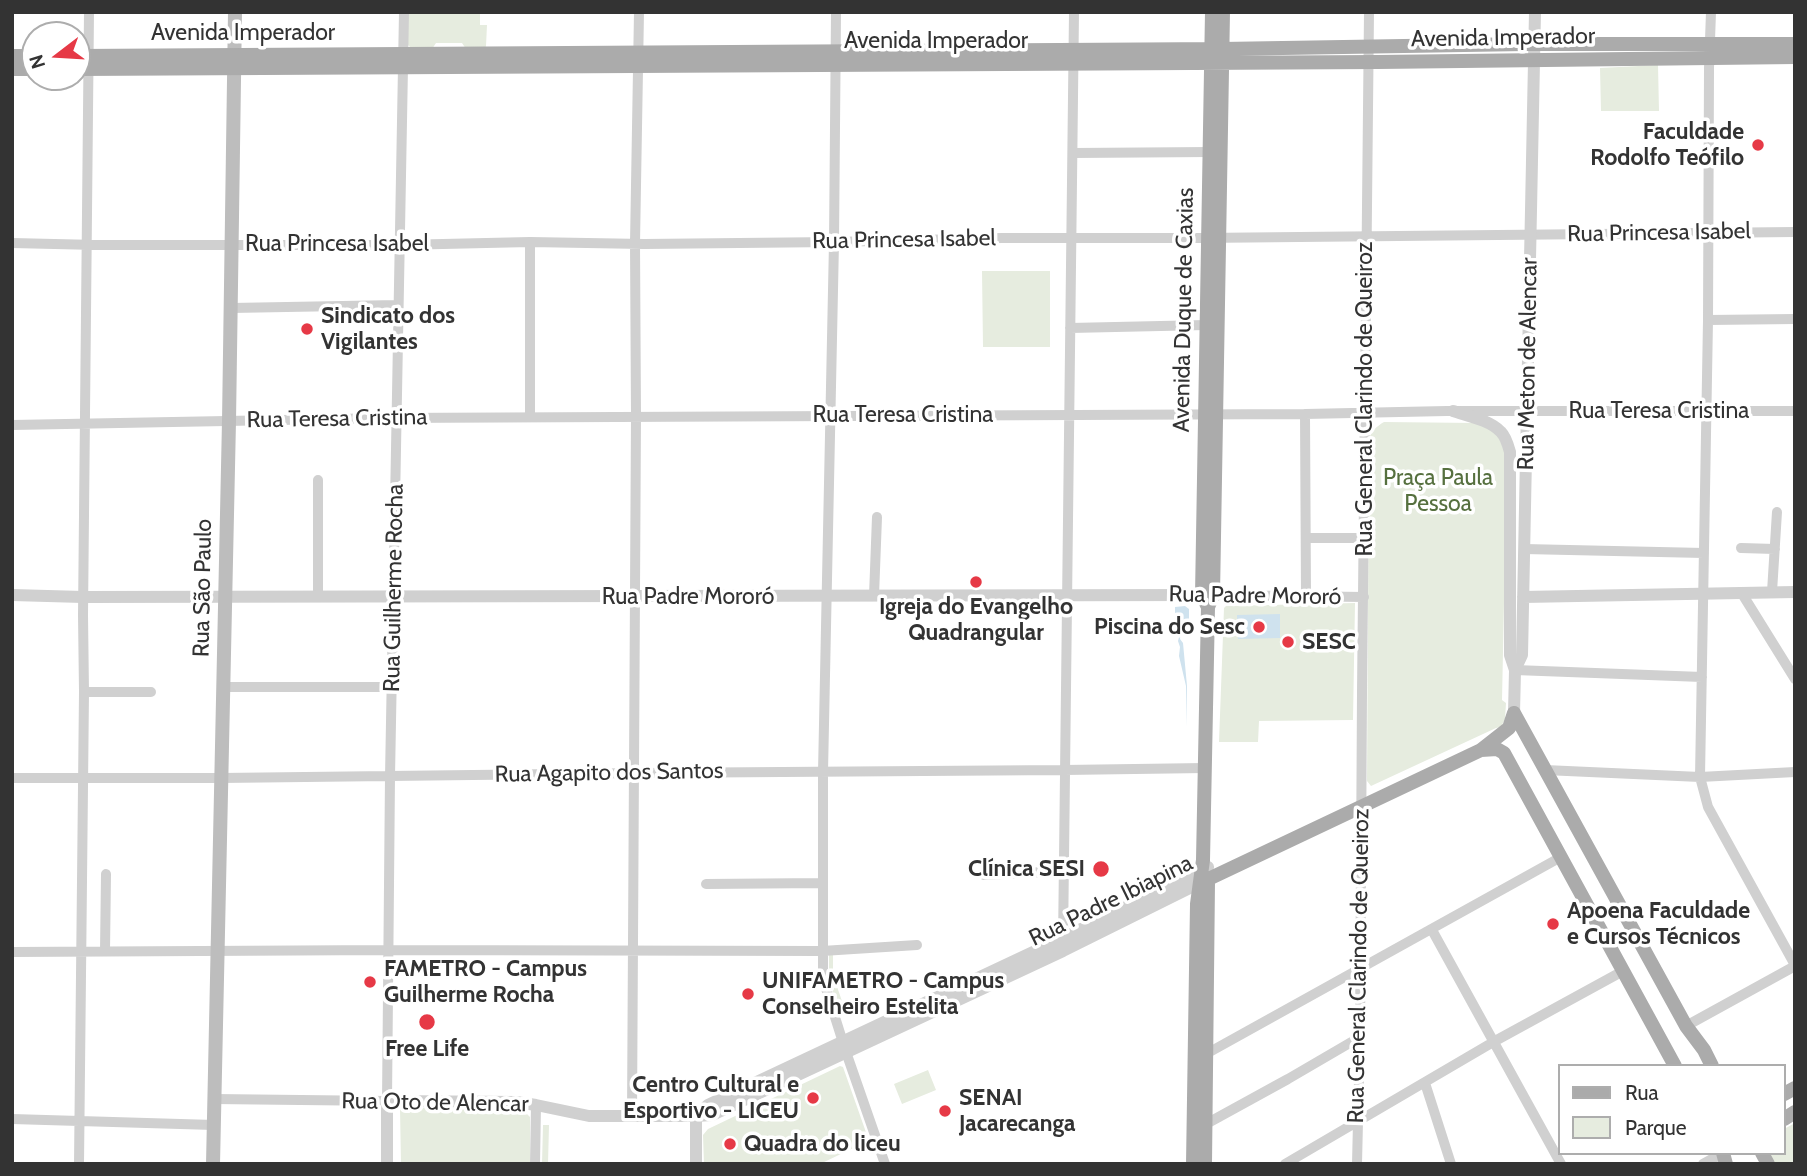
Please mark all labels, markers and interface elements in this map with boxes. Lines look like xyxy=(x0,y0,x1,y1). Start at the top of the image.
street label: Avenida Imperador xyxy=(151,19,335,47)
north arrow xyxy=(21,21,91,91)
street label: Avenida Imperador xyxy=(1411,23,1595,53)
street label: Avenida Imperador xyxy=(844,27,1028,55)
text: N xyxy=(24,52,50,71)
place label: Faculdade Rodolfo Teófilo xyxy=(1590,118,1744,172)
marker: Faculdade Rodolfo Teófilo xyxy=(1750,137,1766,153)
street label: Avenida Duque de Caxias xyxy=(1168,187,1200,433)
street label: Rua Princesa Isabel xyxy=(1567,218,1751,248)
street label: Rua Princesa Isabel xyxy=(812,225,996,255)
street label: Rua Princesa Isabel xyxy=(245,230,429,258)
street label: Rua General Clarindo de Queiroz xyxy=(1351,242,1379,556)
street label: Rua Meton de Alencar xyxy=(1512,257,1544,471)
place label: Sindicato dos Vigilantes xyxy=(321,302,455,356)
marker: Sindicato dos Vigilantes xyxy=(299,321,315,337)
street label: Rua Teresa Cristina xyxy=(1569,397,1749,425)
street label: Rua Teresa Cristina xyxy=(813,401,993,429)
street label: Rua Teresa Cristina xyxy=(246,404,428,434)
park label: Praça Paula Pessoa xyxy=(1383,464,1493,518)
street label: Rua Guilherme Rocha xyxy=(378,484,410,692)
street label: Rua São Paulo xyxy=(188,519,218,657)
marker: Igreja do Evangelho Quadrangular xyxy=(968,574,984,590)
street label: Rua Padre Mororó xyxy=(1168,581,1342,611)
street label: Rua Padre Mororó xyxy=(602,583,774,611)
place label: Igreja do Evangelho Quadrangular xyxy=(879,593,1073,647)
place label: Piscina do Sesc xyxy=(1094,613,1245,641)
marker: Piscina do Sesc xyxy=(1251,619,1267,635)
place label: SESC xyxy=(1302,628,1356,656)
marker: SESC xyxy=(1280,634,1296,650)
street label: Rua Agapito dos Santos xyxy=(494,757,724,789)
street label: Rua General Clarindo de Queiroz xyxy=(1342,808,1376,1124)
street label: Rua Padre Ibiapina xyxy=(1025,850,1197,952)
place label: Clínica SESI xyxy=(968,855,1085,883)
marker: Clínica SESI xyxy=(1091,859,1111,879)
place label: Apoena Faculdade e Cursos Técnicos xyxy=(1567,897,1750,951)
marker: Apoena Faculdade e Cursos Técnicos xyxy=(1545,916,1561,932)
place label: FAMETRO - Campus Guilherme Rocha xyxy=(384,955,587,1009)
place label: UNIFAMETRO - Campus Conselheiro Estelita xyxy=(762,967,1004,1021)
marker: FAMETRO - Campus Guilherme Rocha xyxy=(362,974,378,990)
marker: UNIFAMETRO - Campus Conselheiro Estelita xyxy=(740,986,756,1002)
marker: Free Life xyxy=(417,1012,437,1032)
place label: Free Life xyxy=(385,1035,469,1063)
legend xyxy=(1559,1064,1786,1155)
place label: Centro Cultural e Esportivo - LICEU xyxy=(623,1071,799,1125)
text: Rua xyxy=(1625,1080,1659,1105)
place label: SENAI Jacarecanga xyxy=(959,1084,1075,1138)
street label: Rua Oto de Alencar xyxy=(341,1088,529,1118)
marker: Centro Cultural e Esportivo - LICEU xyxy=(805,1090,821,1106)
marker: SENAI Jacarecanga xyxy=(937,1103,953,1119)
text: Parque xyxy=(1625,1115,1687,1140)
place label: Quadra do liceu xyxy=(744,1130,901,1158)
marker: Quadra do liceu xyxy=(722,1136,738,1152)

